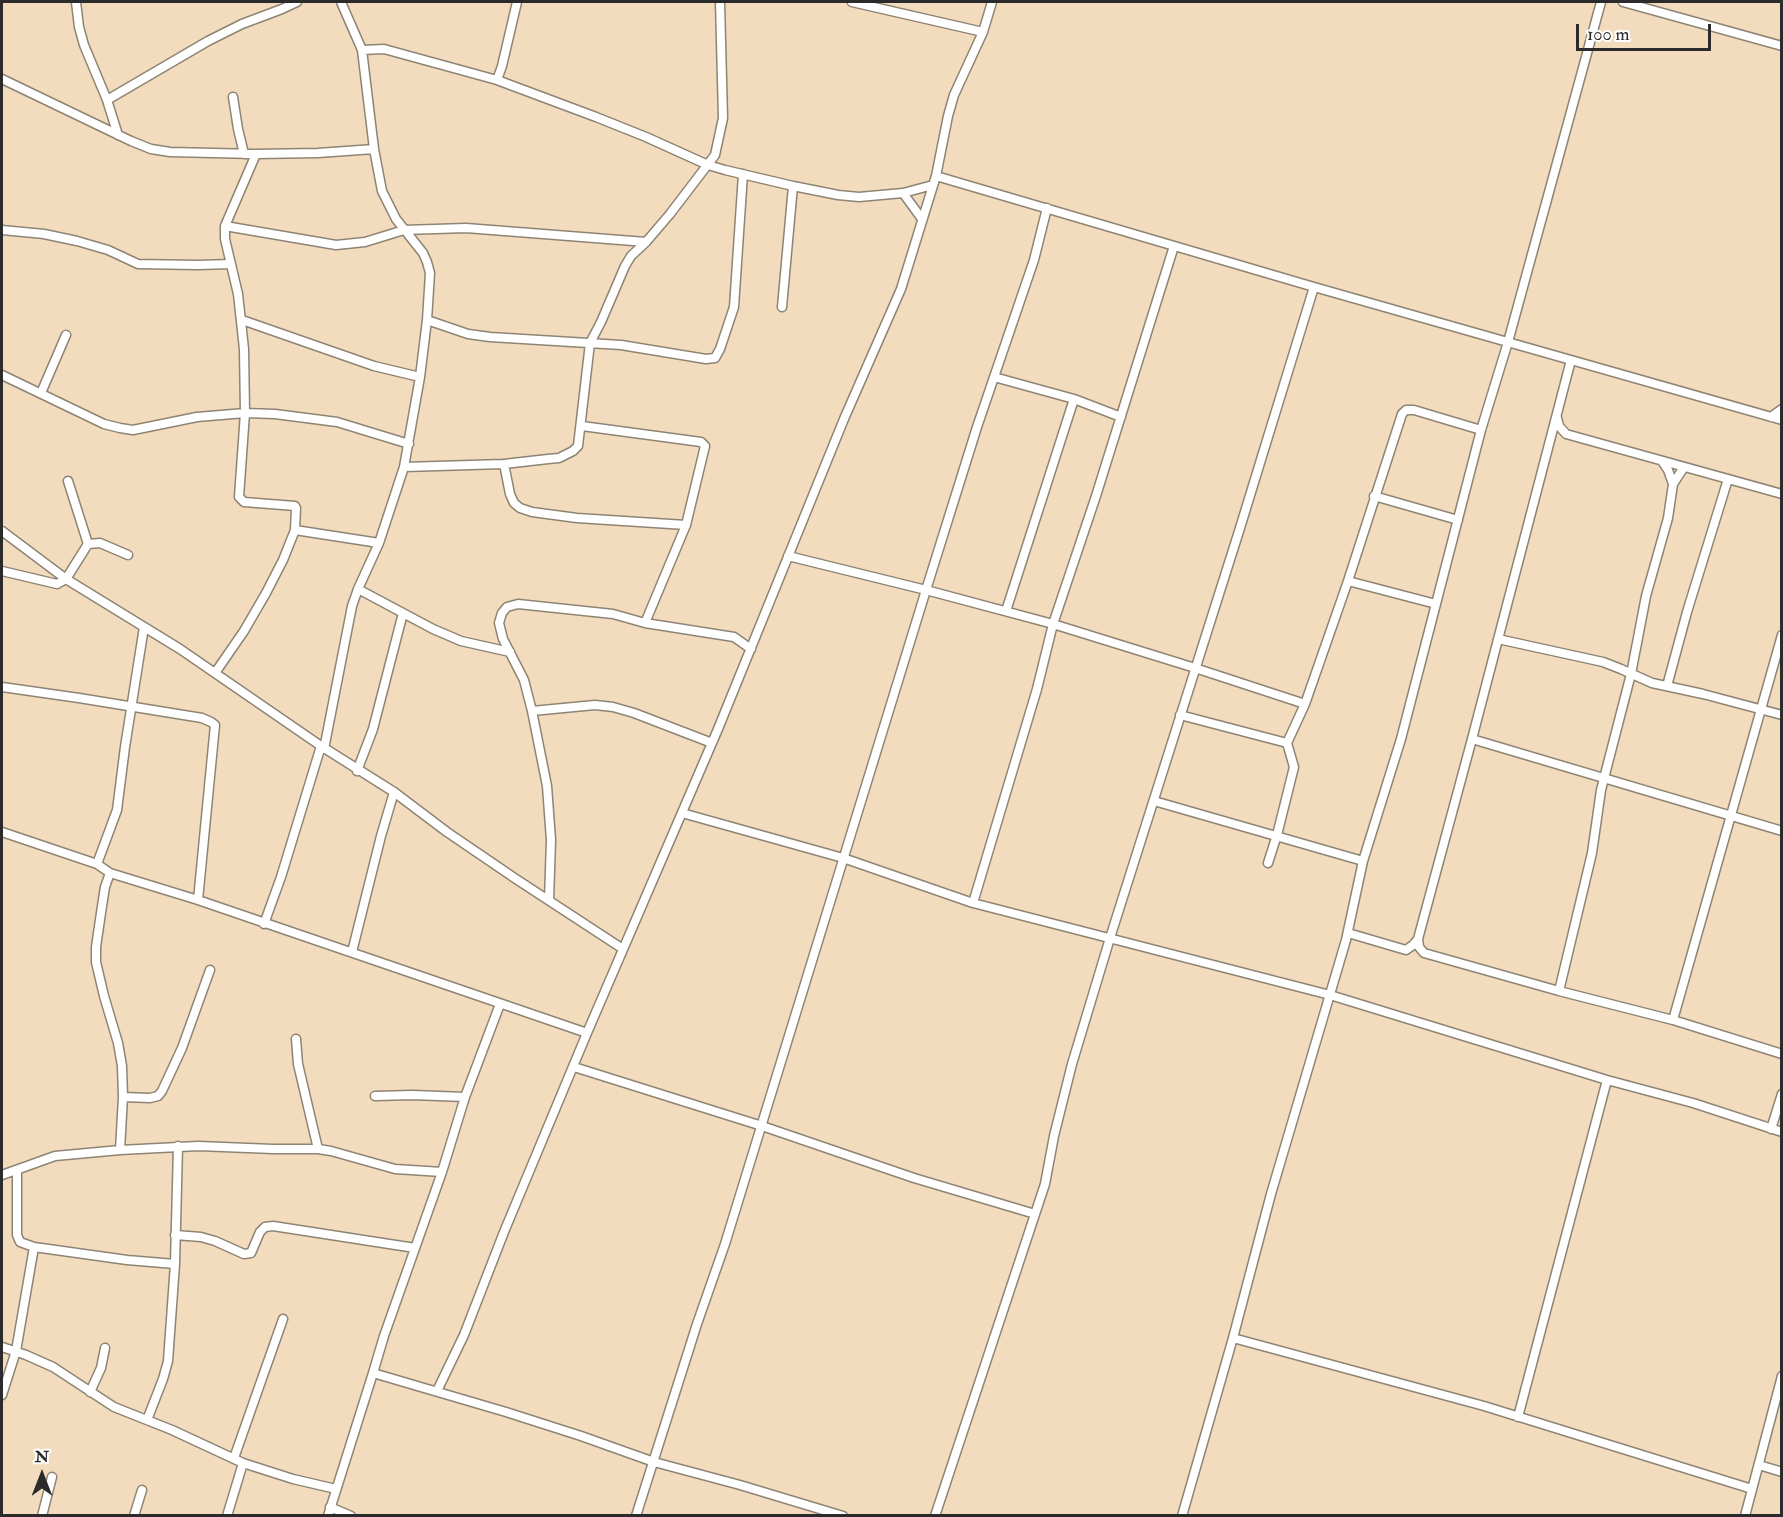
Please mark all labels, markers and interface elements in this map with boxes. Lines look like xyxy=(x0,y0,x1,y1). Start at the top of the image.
scale bar xyxy=(1579,12,1714,50)
text: 100 m xyxy=(1587,23,1630,46)
north arrow xyxy=(12,1445,72,1505)
text: N xyxy=(35,1447,49,1467)

